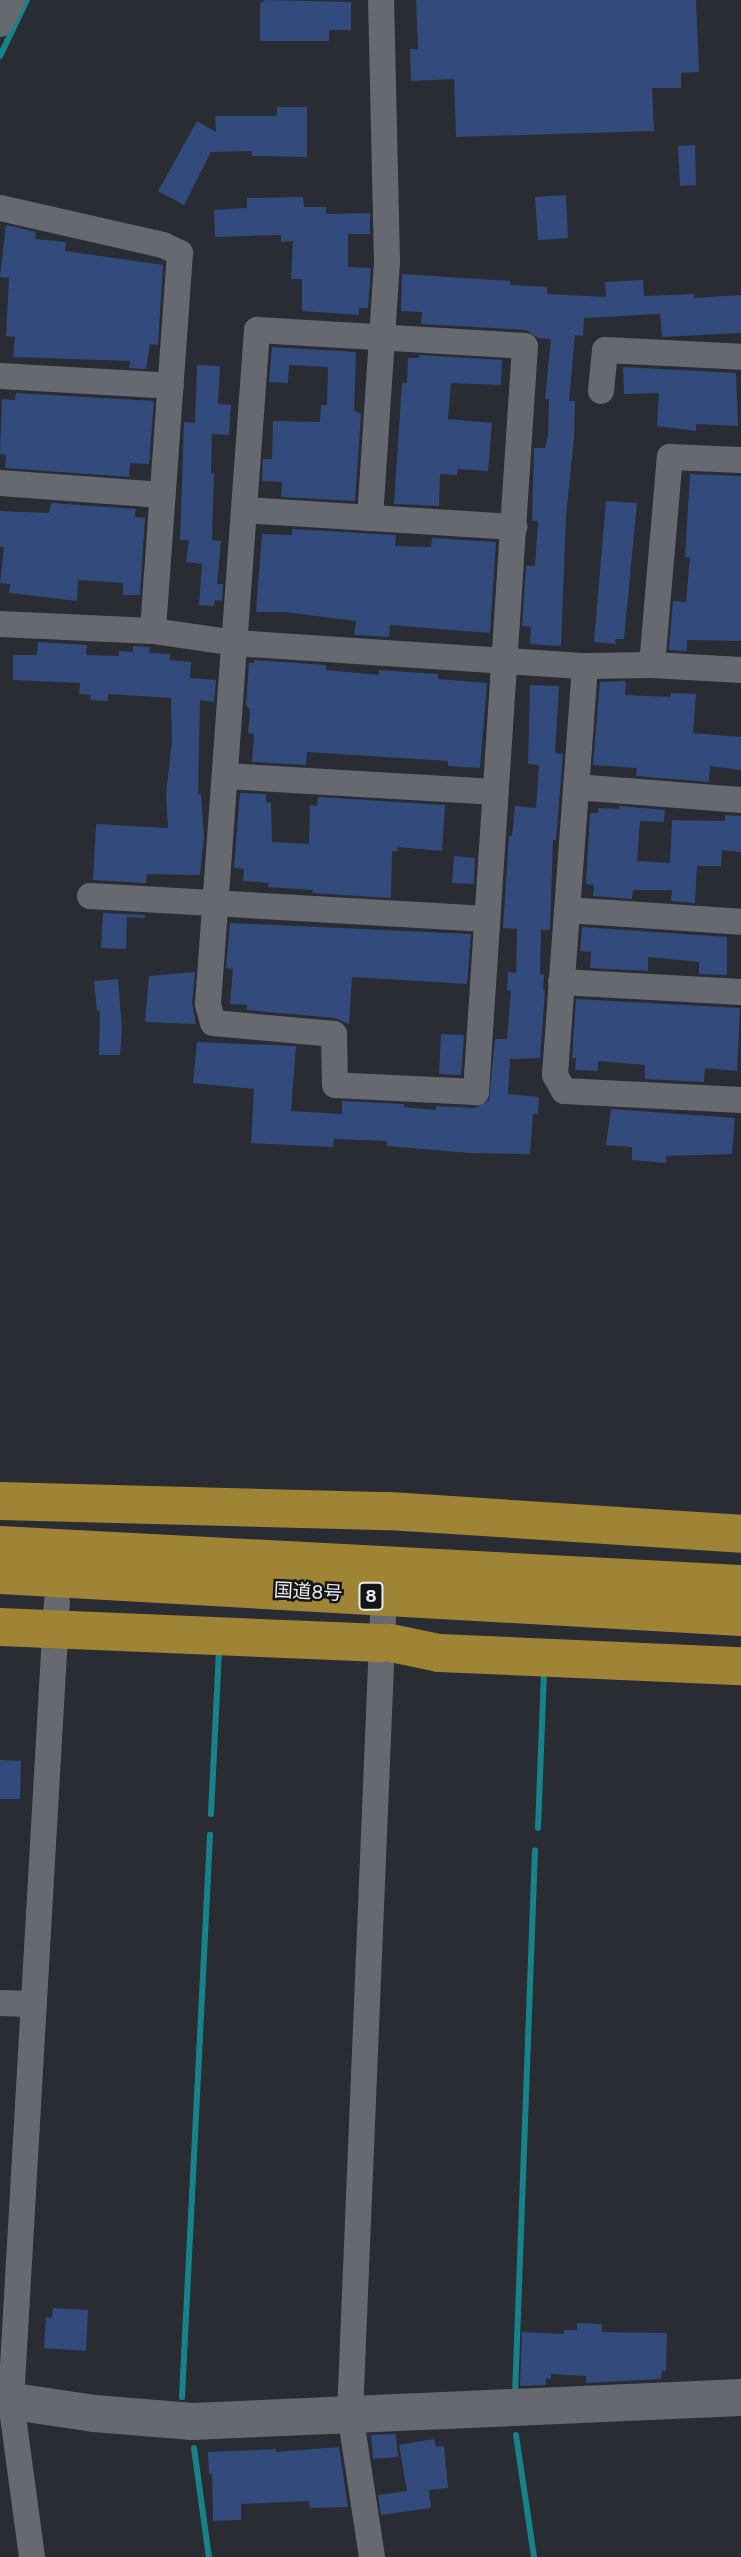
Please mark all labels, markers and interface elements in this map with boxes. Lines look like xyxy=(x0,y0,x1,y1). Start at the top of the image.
street label: 国道8号 xyxy=(273,1579,343,1605)
road number: 8 xyxy=(357,1582,385,1610)

